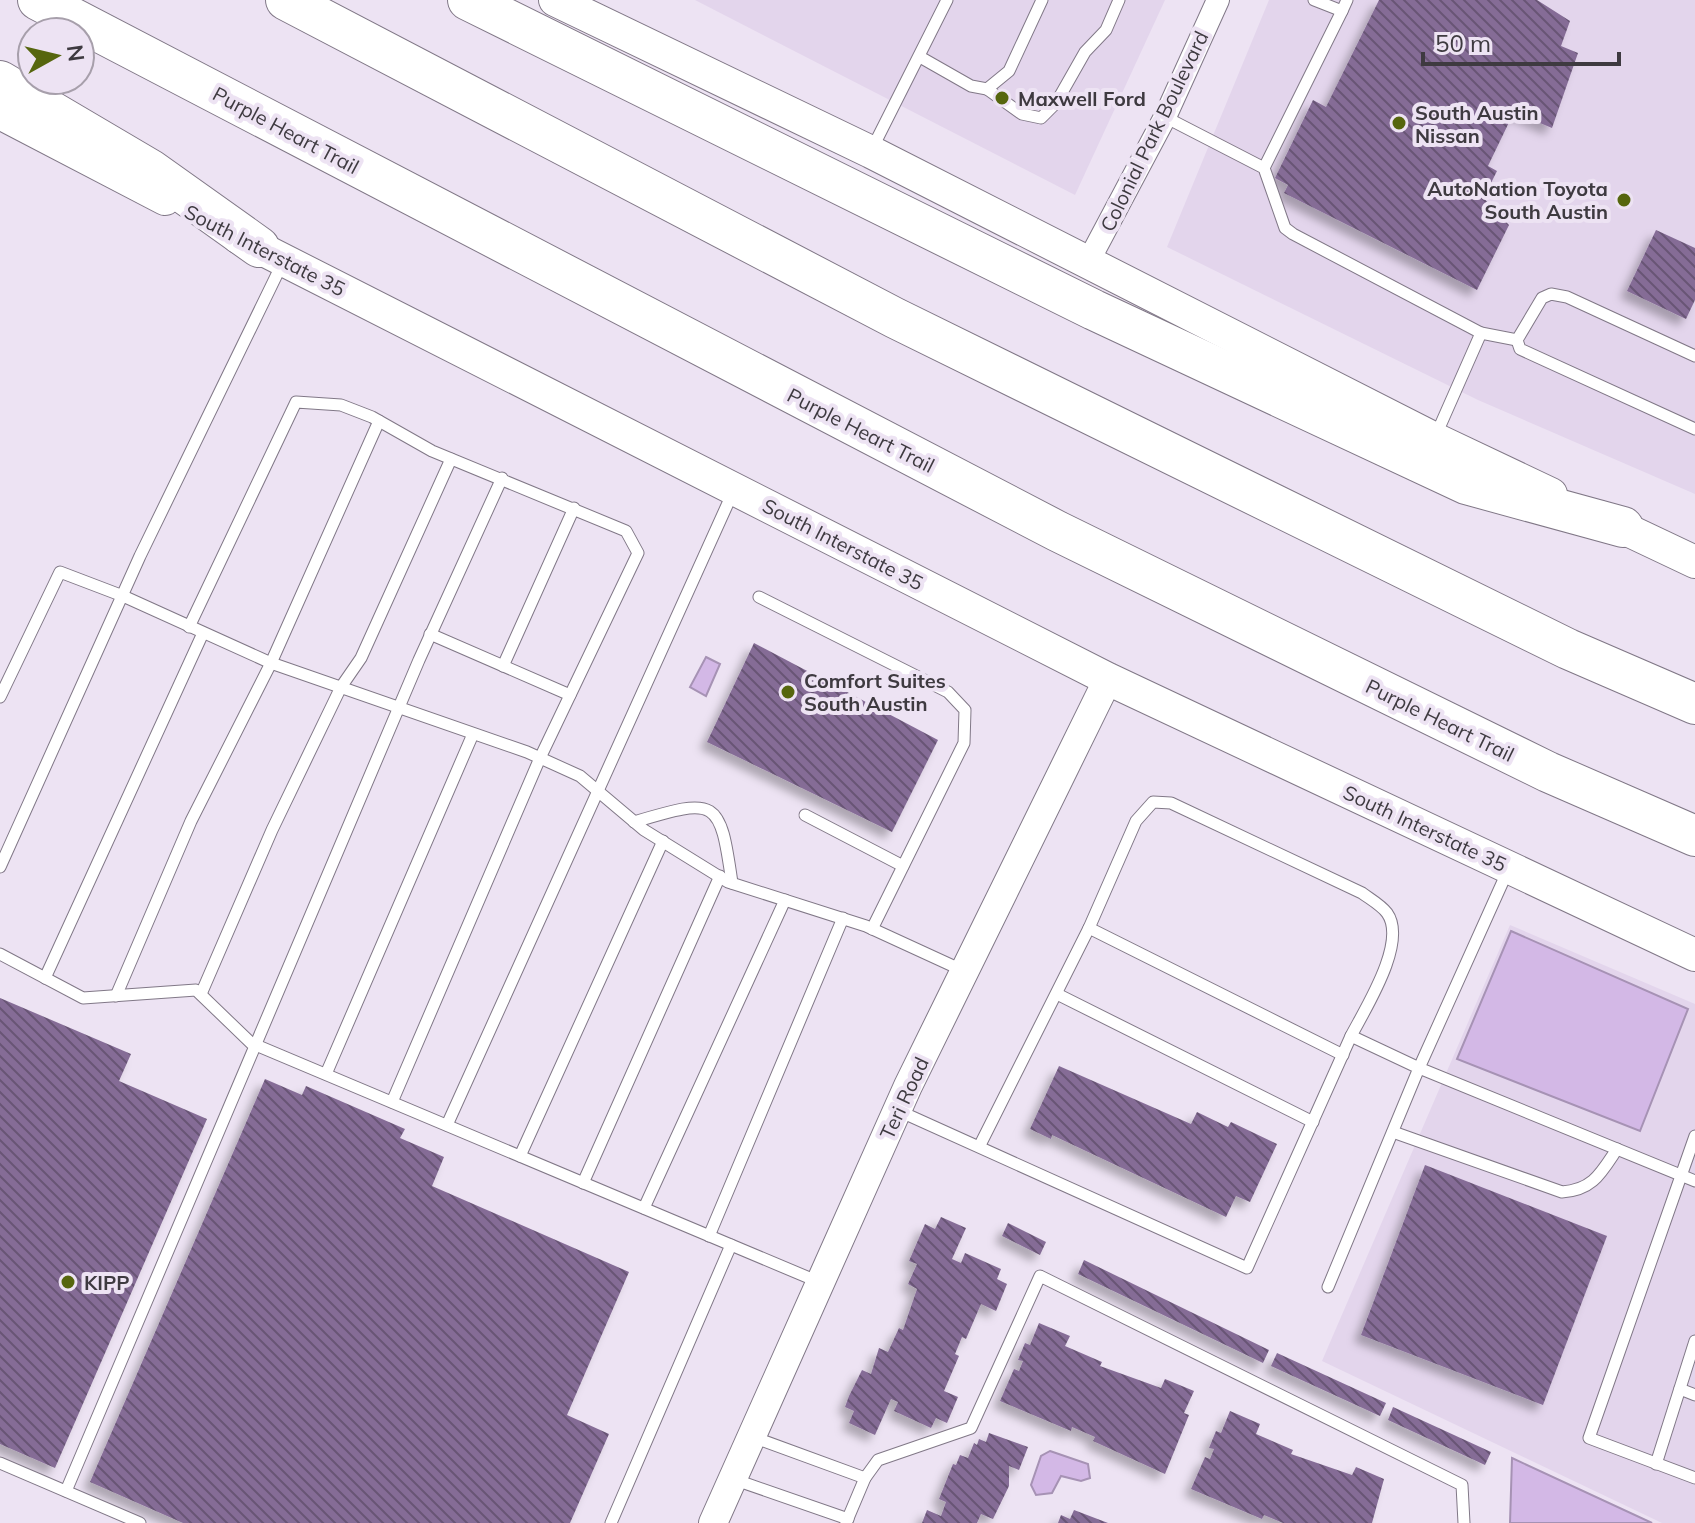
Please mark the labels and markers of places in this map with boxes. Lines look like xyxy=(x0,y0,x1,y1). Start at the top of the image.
place label: Maxwell Ford xyxy=(1018,86,1146,111)
marker: Maxwell Ford xyxy=(993,89,1011,107)
place label: South Austin Nissan xyxy=(1415,100,1538,148)
marker: South Austin Nissan xyxy=(1390,114,1408,132)
place label: AutoNation Toyota South Austin xyxy=(1427,176,1608,224)
marker: AutoNation Toyota South Austin xyxy=(1615,191,1633,209)
place label: Comfort Suites South Austin xyxy=(804,668,946,716)
marker: Comfort Suites South Austin xyxy=(779,683,797,701)
place label: KIPP xyxy=(84,1270,130,1295)
marker: KIPP xyxy=(59,1273,77,1291)

